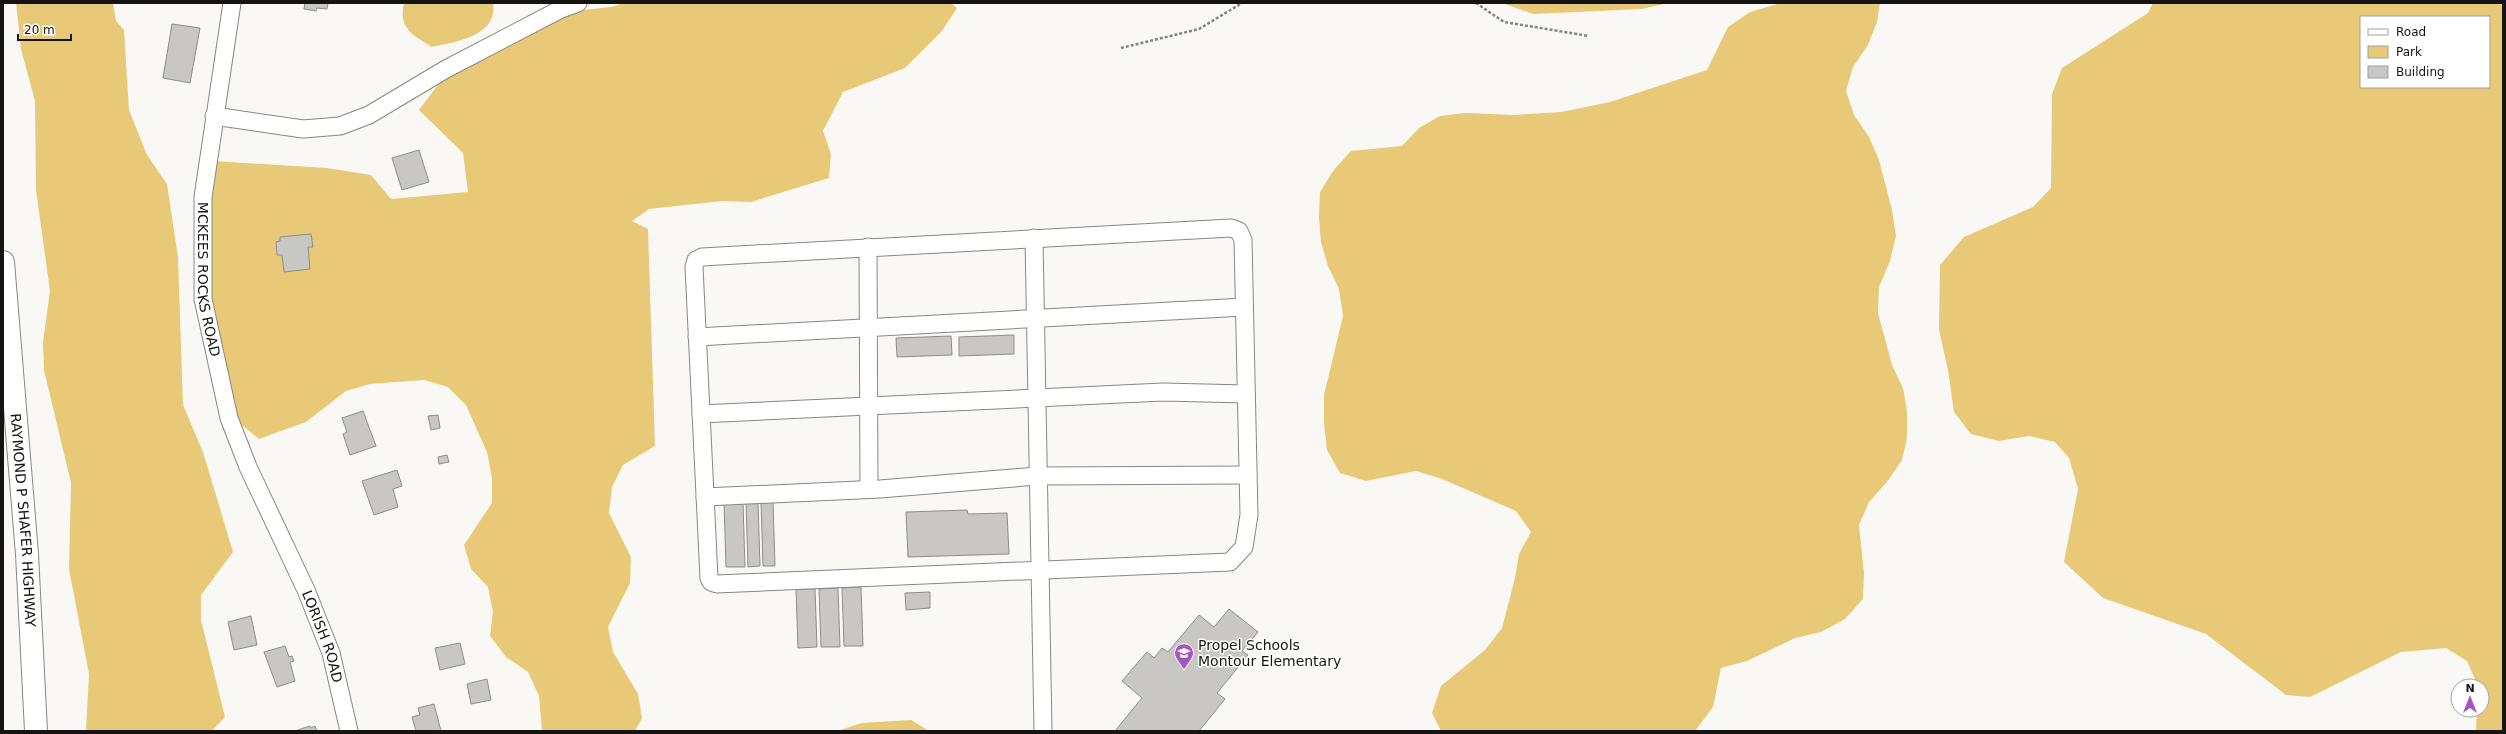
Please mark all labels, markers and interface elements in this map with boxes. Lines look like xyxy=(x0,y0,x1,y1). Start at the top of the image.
scale bar xyxy=(18,16,71,42)
legend xyxy=(2360,16,2490,88)
text: 20 m xyxy=(24,23,55,37)
text: Road xyxy=(2396,25,2426,39)
text: Park xyxy=(2396,45,2422,59)
text: Building xyxy=(2396,65,2445,79)
street label: MCKEES ROCKS ROAD xyxy=(194,202,223,358)
street label: RAYMOND P SHAFER HIGHWAY xyxy=(7,413,39,628)
street label: LORISH ROAD xyxy=(299,588,346,684)
place label: Propel Schools Montour Elementary xyxy=(1198,637,1341,669)
school or university icon: Propel Schools Montour Elementary xyxy=(1173,642,1195,670)
north arrow xyxy=(2450,678,2490,718)
text: N xyxy=(2465,682,2475,695)

